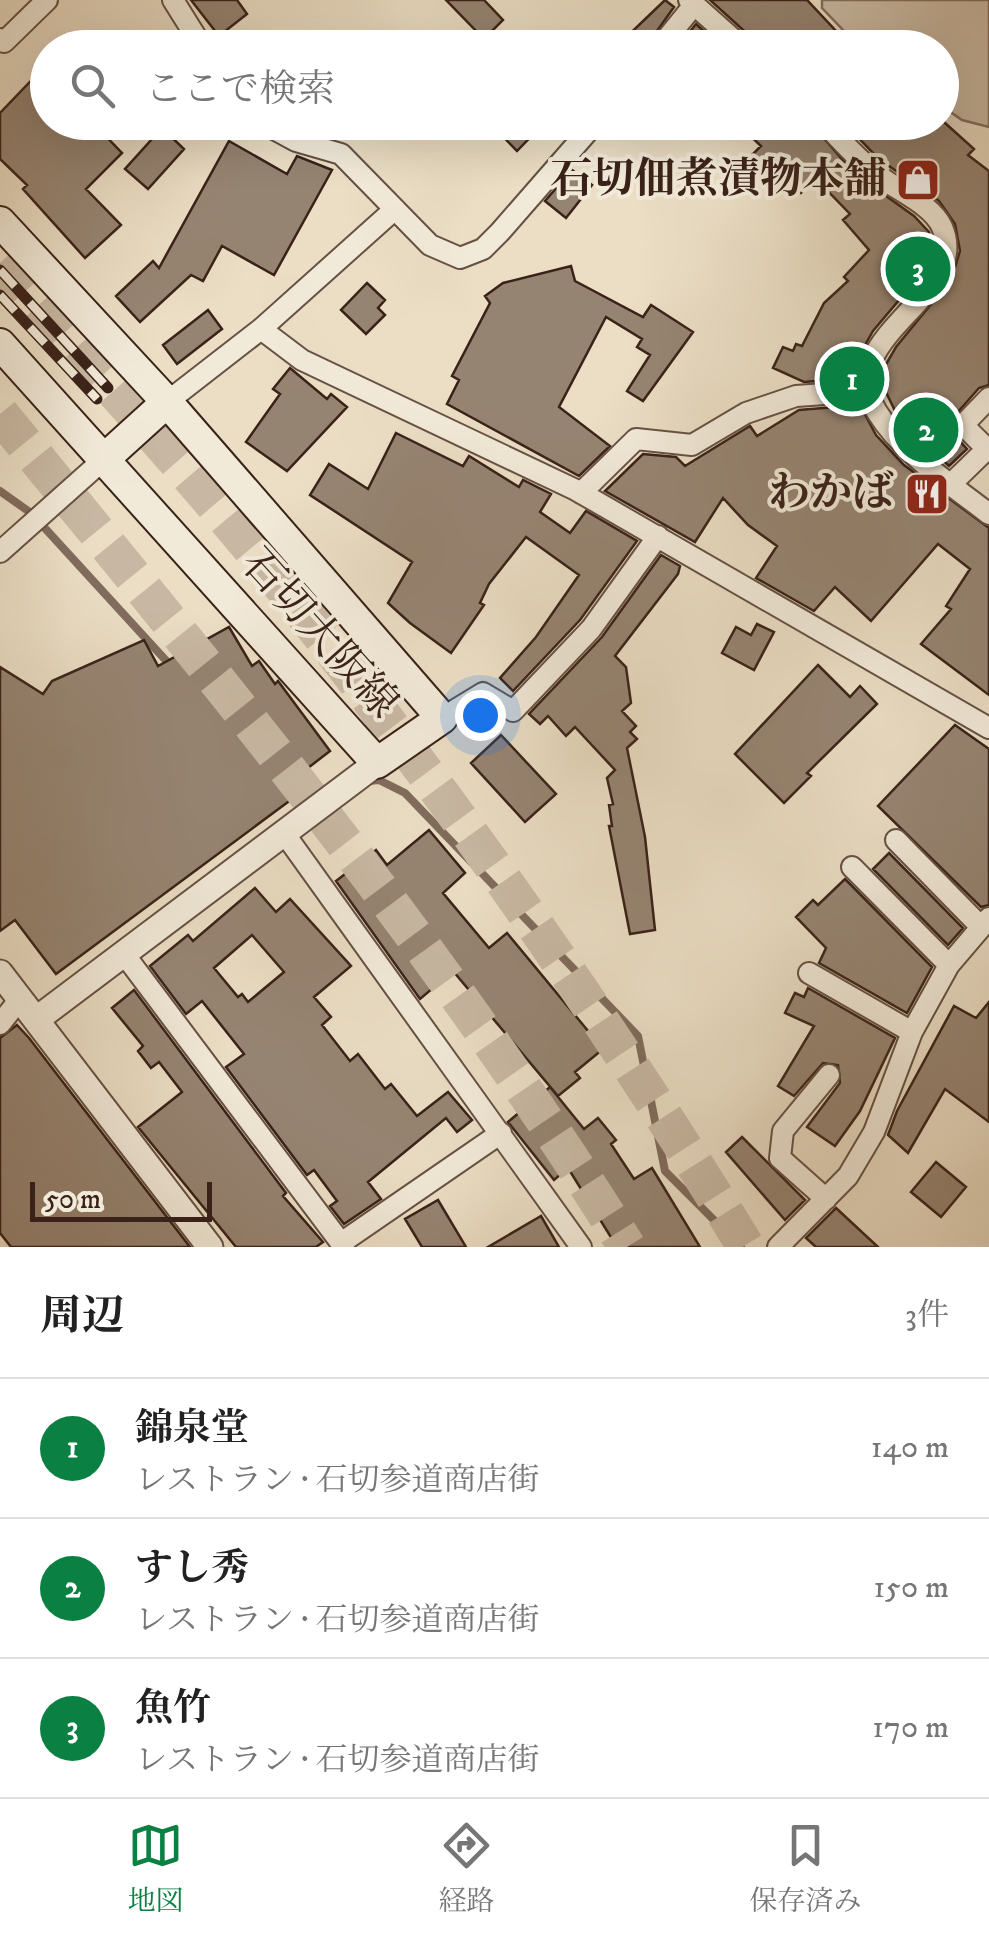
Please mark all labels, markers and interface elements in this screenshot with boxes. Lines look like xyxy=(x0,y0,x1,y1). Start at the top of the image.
search box xyxy=(30,30,959,140)
icon: search xyxy=(65,58,120,113)
text: ここで検索 xyxy=(145,66,335,114)
place label: 石切佃煮漬物本舗 xyxy=(550,154,886,206)
shop icon: 石切佃煮漬物本舗 xyxy=(895,157,941,203)
pin: 3 xyxy=(886,232,950,306)
pin: 1 xyxy=(820,342,884,416)
pin: 2 xyxy=(894,392,958,468)
place label: わかば xyxy=(768,468,894,520)
restaurant icon: わかば xyxy=(904,471,950,517)
street label: 石切大阪線 xyxy=(229,539,409,729)
your location xyxy=(455,690,506,741)
scale bar xyxy=(30,1177,212,1222)
text: 50 m xyxy=(45,1182,101,1217)
text: 周辺 xyxy=(40,1291,124,1343)
text: 3件 xyxy=(905,1296,949,1336)
text: 錦泉堂 xyxy=(135,1405,249,1453)
text: 1 xyxy=(67,1428,78,1468)
text: 140 m xyxy=(871,1428,949,1468)
text: レストラン · 石切参道商店街 xyxy=(135,1461,539,1501)
text: すし秀 xyxy=(135,1545,249,1593)
text: 2 xyxy=(65,1568,80,1608)
text: 150 m xyxy=(873,1568,949,1608)
text: レストラン · 石切参道商店街 xyxy=(135,1601,539,1641)
text: 魚竹 xyxy=(135,1685,211,1733)
text: 3 xyxy=(67,1708,78,1748)
text: 170 m xyxy=(872,1708,949,1748)
text: レストラン · 石切参道商店街 xyxy=(135,1741,539,1781)
tab: 地図 xyxy=(127,1818,184,1919)
tab: 経路 xyxy=(438,1818,495,1919)
tab: 保存済み xyxy=(749,1818,862,1919)

